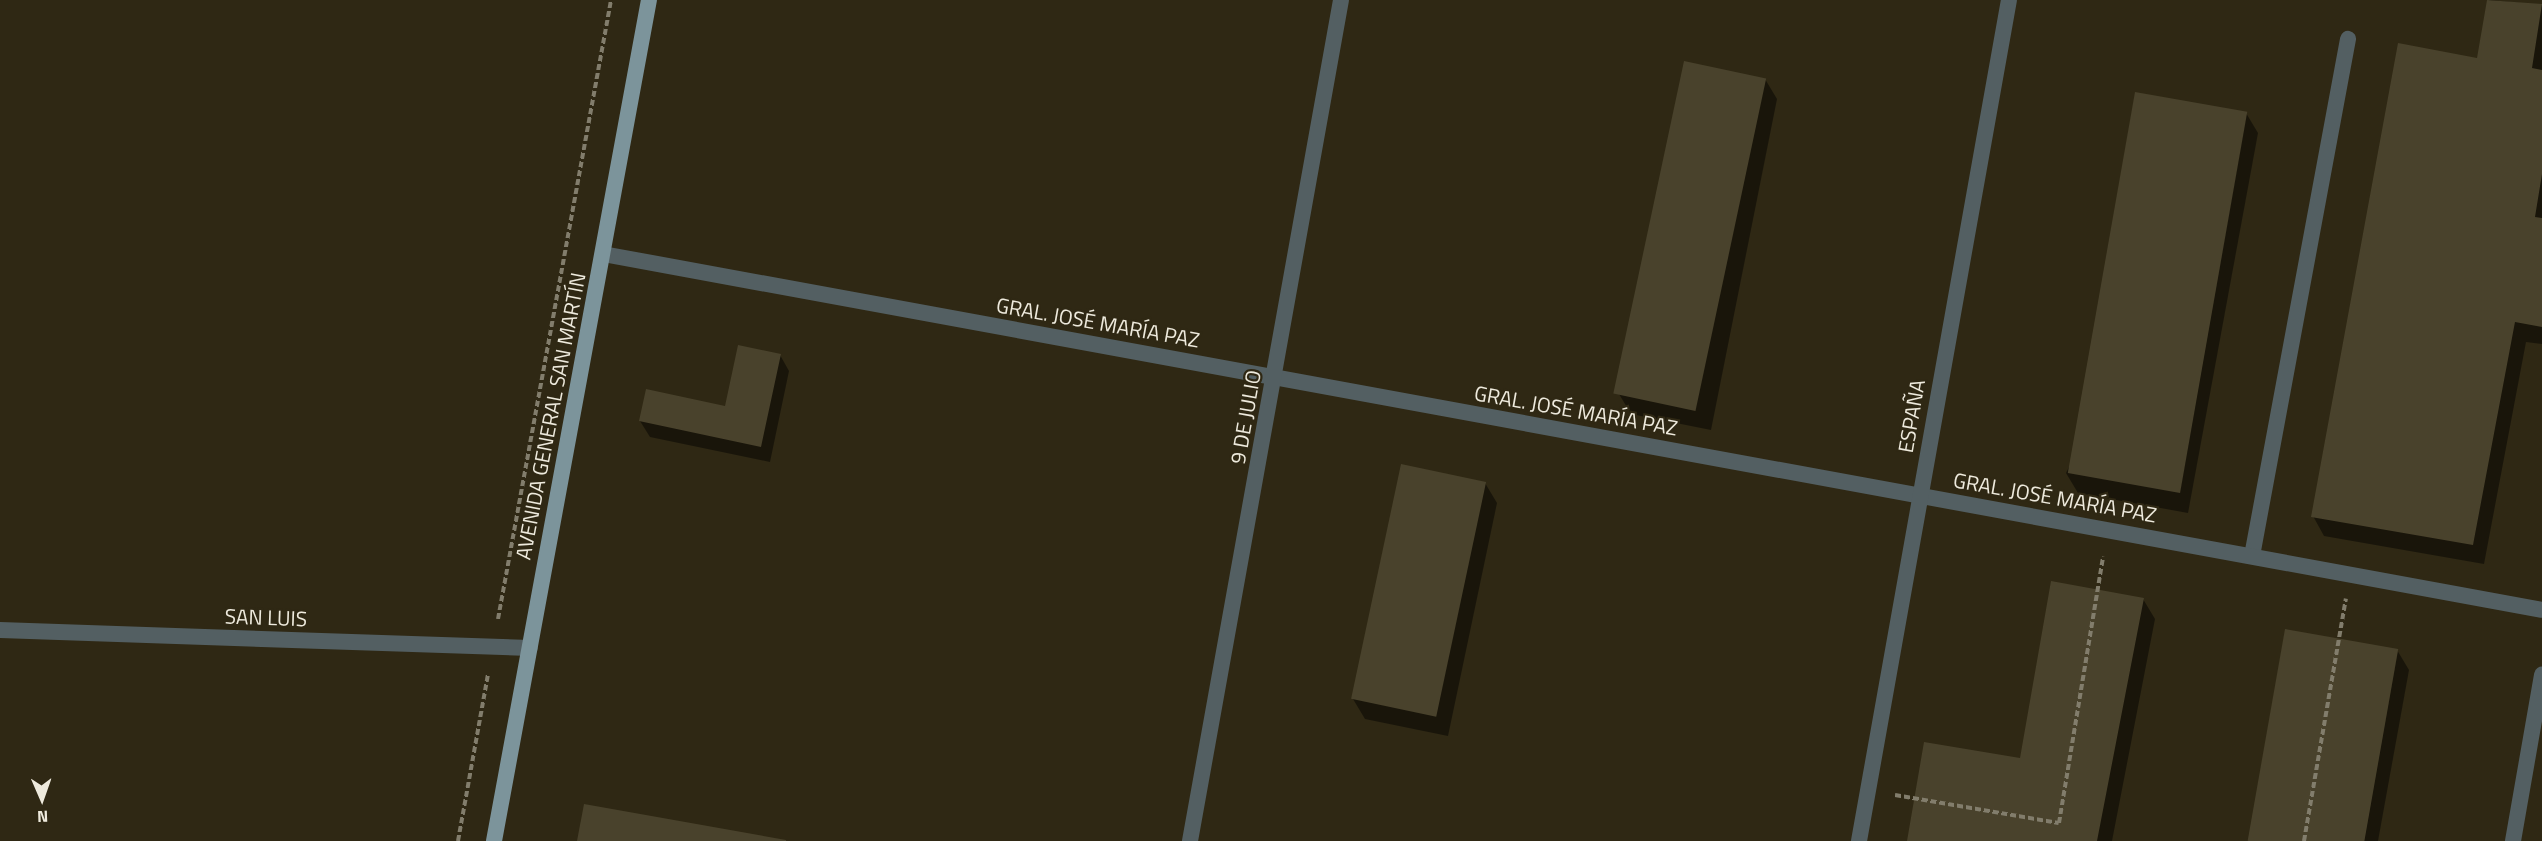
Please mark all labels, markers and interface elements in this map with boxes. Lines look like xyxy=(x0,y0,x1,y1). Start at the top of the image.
street label: AVENIDA GENERAL SAN MARTÍN xyxy=(510,270,590,562)
street label: GRAL. JOSÉ MARÍA PAZ xyxy=(994,292,1202,352)
street label: 9 DE JULIO xyxy=(1224,368,1266,466)
street label: ESPAÑA xyxy=(1892,377,1930,455)
street label: GRAL. JOSÉ MARÍA PAZ xyxy=(1472,380,1680,440)
street label: GRAL. JOSÉ MARÍA PAZ xyxy=(1951,467,2159,527)
street label: SAN LUIS xyxy=(224,603,308,631)
north arrow xyxy=(12,769,72,829)
text: N xyxy=(37,805,49,829)

